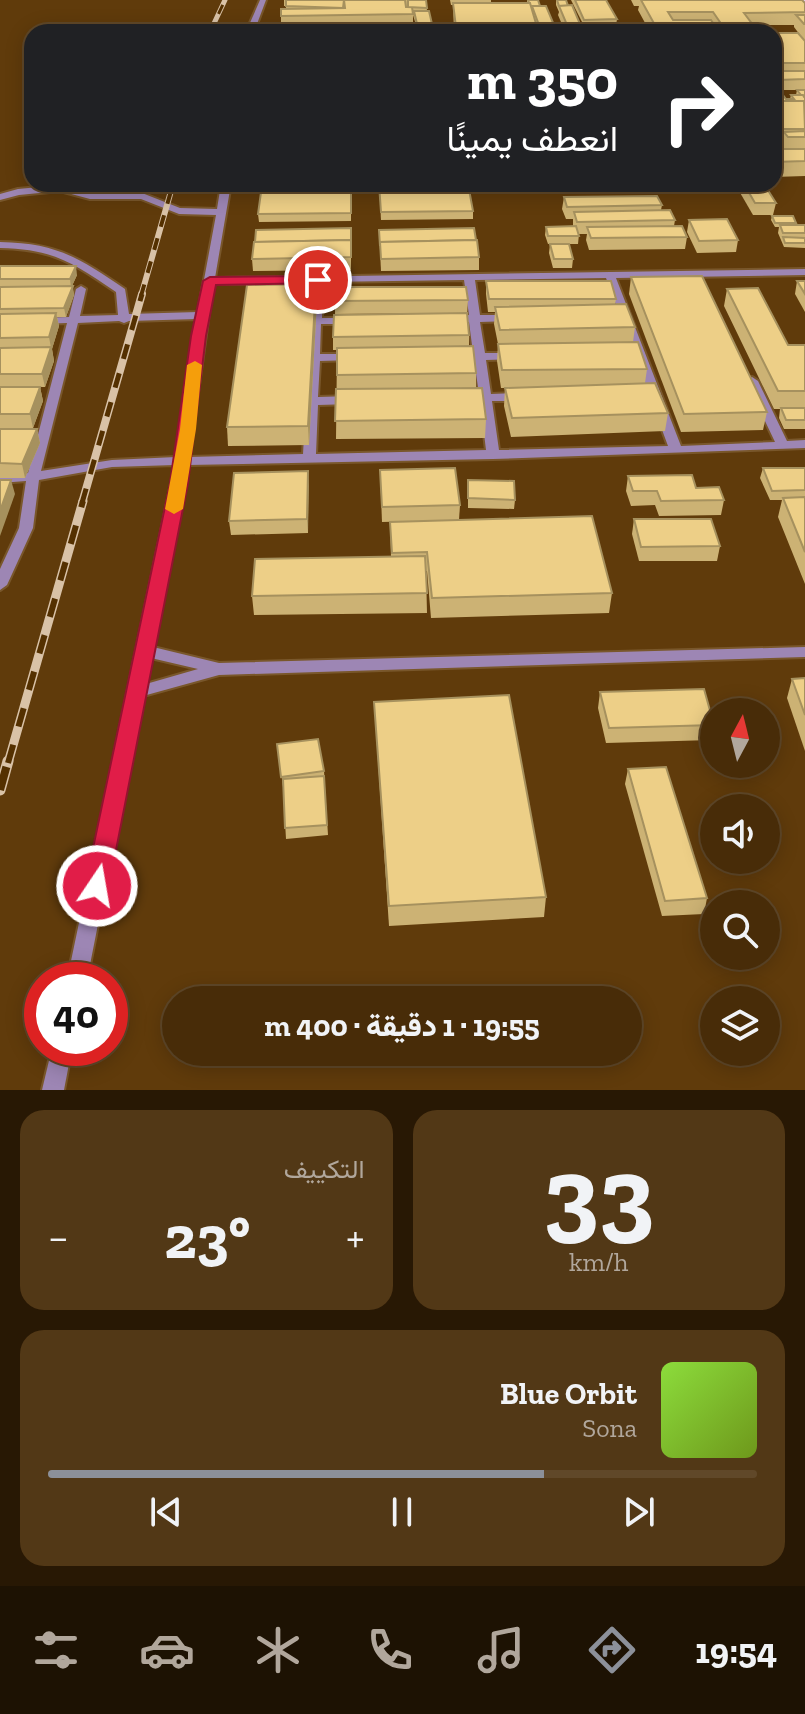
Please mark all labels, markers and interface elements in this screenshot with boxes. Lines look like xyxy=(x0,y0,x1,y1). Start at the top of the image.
text: 350 m xyxy=(467,46,618,113)
icon: right xyxy=(646,56,750,160)
text: انعطف يمينًا xyxy=(446,117,618,160)
pin xyxy=(284,246,352,314)
icon: arrive xyxy=(296,258,340,302)
north arrow xyxy=(700,698,780,778)
map controls xyxy=(700,698,780,1066)
button: sound xyxy=(700,794,780,874)
position arrow xyxy=(55,844,139,928)
button: search xyxy=(700,890,780,970)
speed limit sign: 40 xyxy=(24,962,128,1066)
button: layers xyxy=(700,986,780,1066)
text: 19:55 · 1 دقيقة · 400 m xyxy=(264,1008,540,1044)
text: 33 xyxy=(543,1131,654,1256)
text: التكييف xyxy=(284,1153,365,1185)
text: 23° xyxy=(164,1201,250,1273)
text: − xyxy=(48,1210,69,1263)
text: + xyxy=(346,1210,364,1263)
text: km/h xyxy=(569,1246,628,1278)
text: Blue Orbit xyxy=(500,1376,637,1412)
text: Sona xyxy=(582,1412,637,1444)
icon: previous xyxy=(144,1490,188,1534)
icon: pause xyxy=(380,1490,424,1534)
icon: next xyxy=(617,1490,661,1534)
icon: filters xyxy=(28,1622,84,1678)
icon: car xyxy=(139,1622,195,1678)
icon: climate xyxy=(250,1622,306,1678)
icon: phone xyxy=(362,1622,418,1678)
icon: music xyxy=(473,1622,529,1678)
icon: directions xyxy=(584,1622,640,1678)
text: 19:54 xyxy=(695,1629,777,1672)

